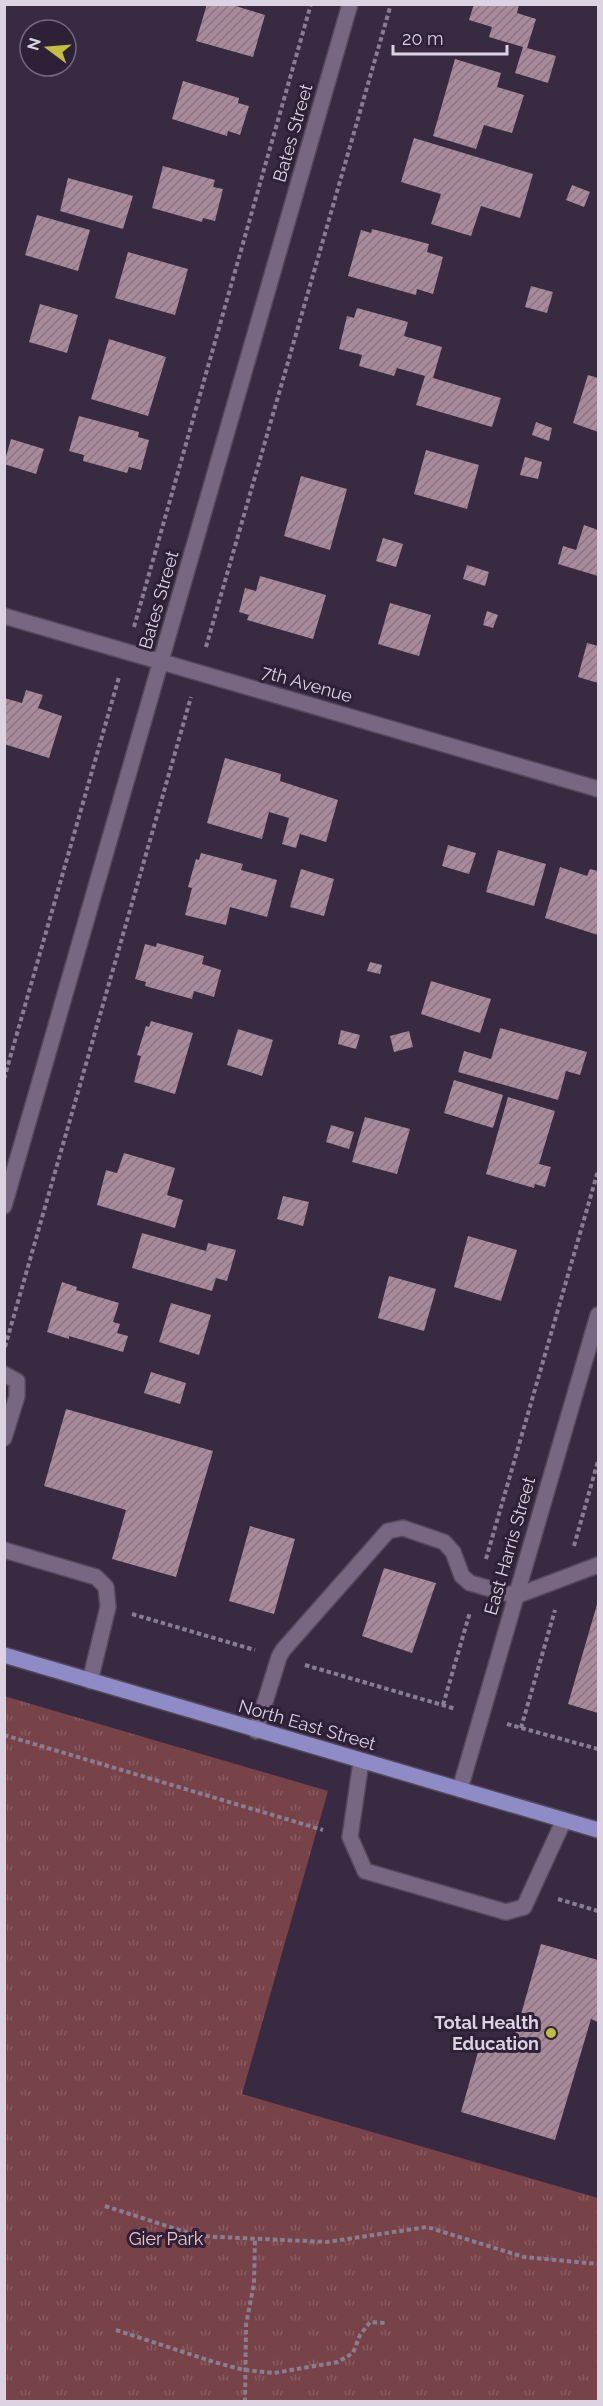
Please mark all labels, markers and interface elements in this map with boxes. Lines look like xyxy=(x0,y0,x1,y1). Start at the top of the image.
north arrow xyxy=(18,18,78,78)
scale bar xyxy=(393,18,507,56)
text: 20 m xyxy=(402,28,444,49)
text: N xyxy=(23,36,45,52)
street label: Bates Street xyxy=(268,81,317,184)
street label: Bates Street xyxy=(134,548,183,651)
street label: 7th Avenue xyxy=(259,661,355,707)
street label: East Harris Street xyxy=(480,1474,539,1617)
street label: North East Street xyxy=(236,1695,378,1754)
place label: Total Health Education xyxy=(434,2012,539,2054)
marker: Total Health Education xyxy=(544,2026,558,2040)
park label: Gier Park xyxy=(129,2228,204,2249)

